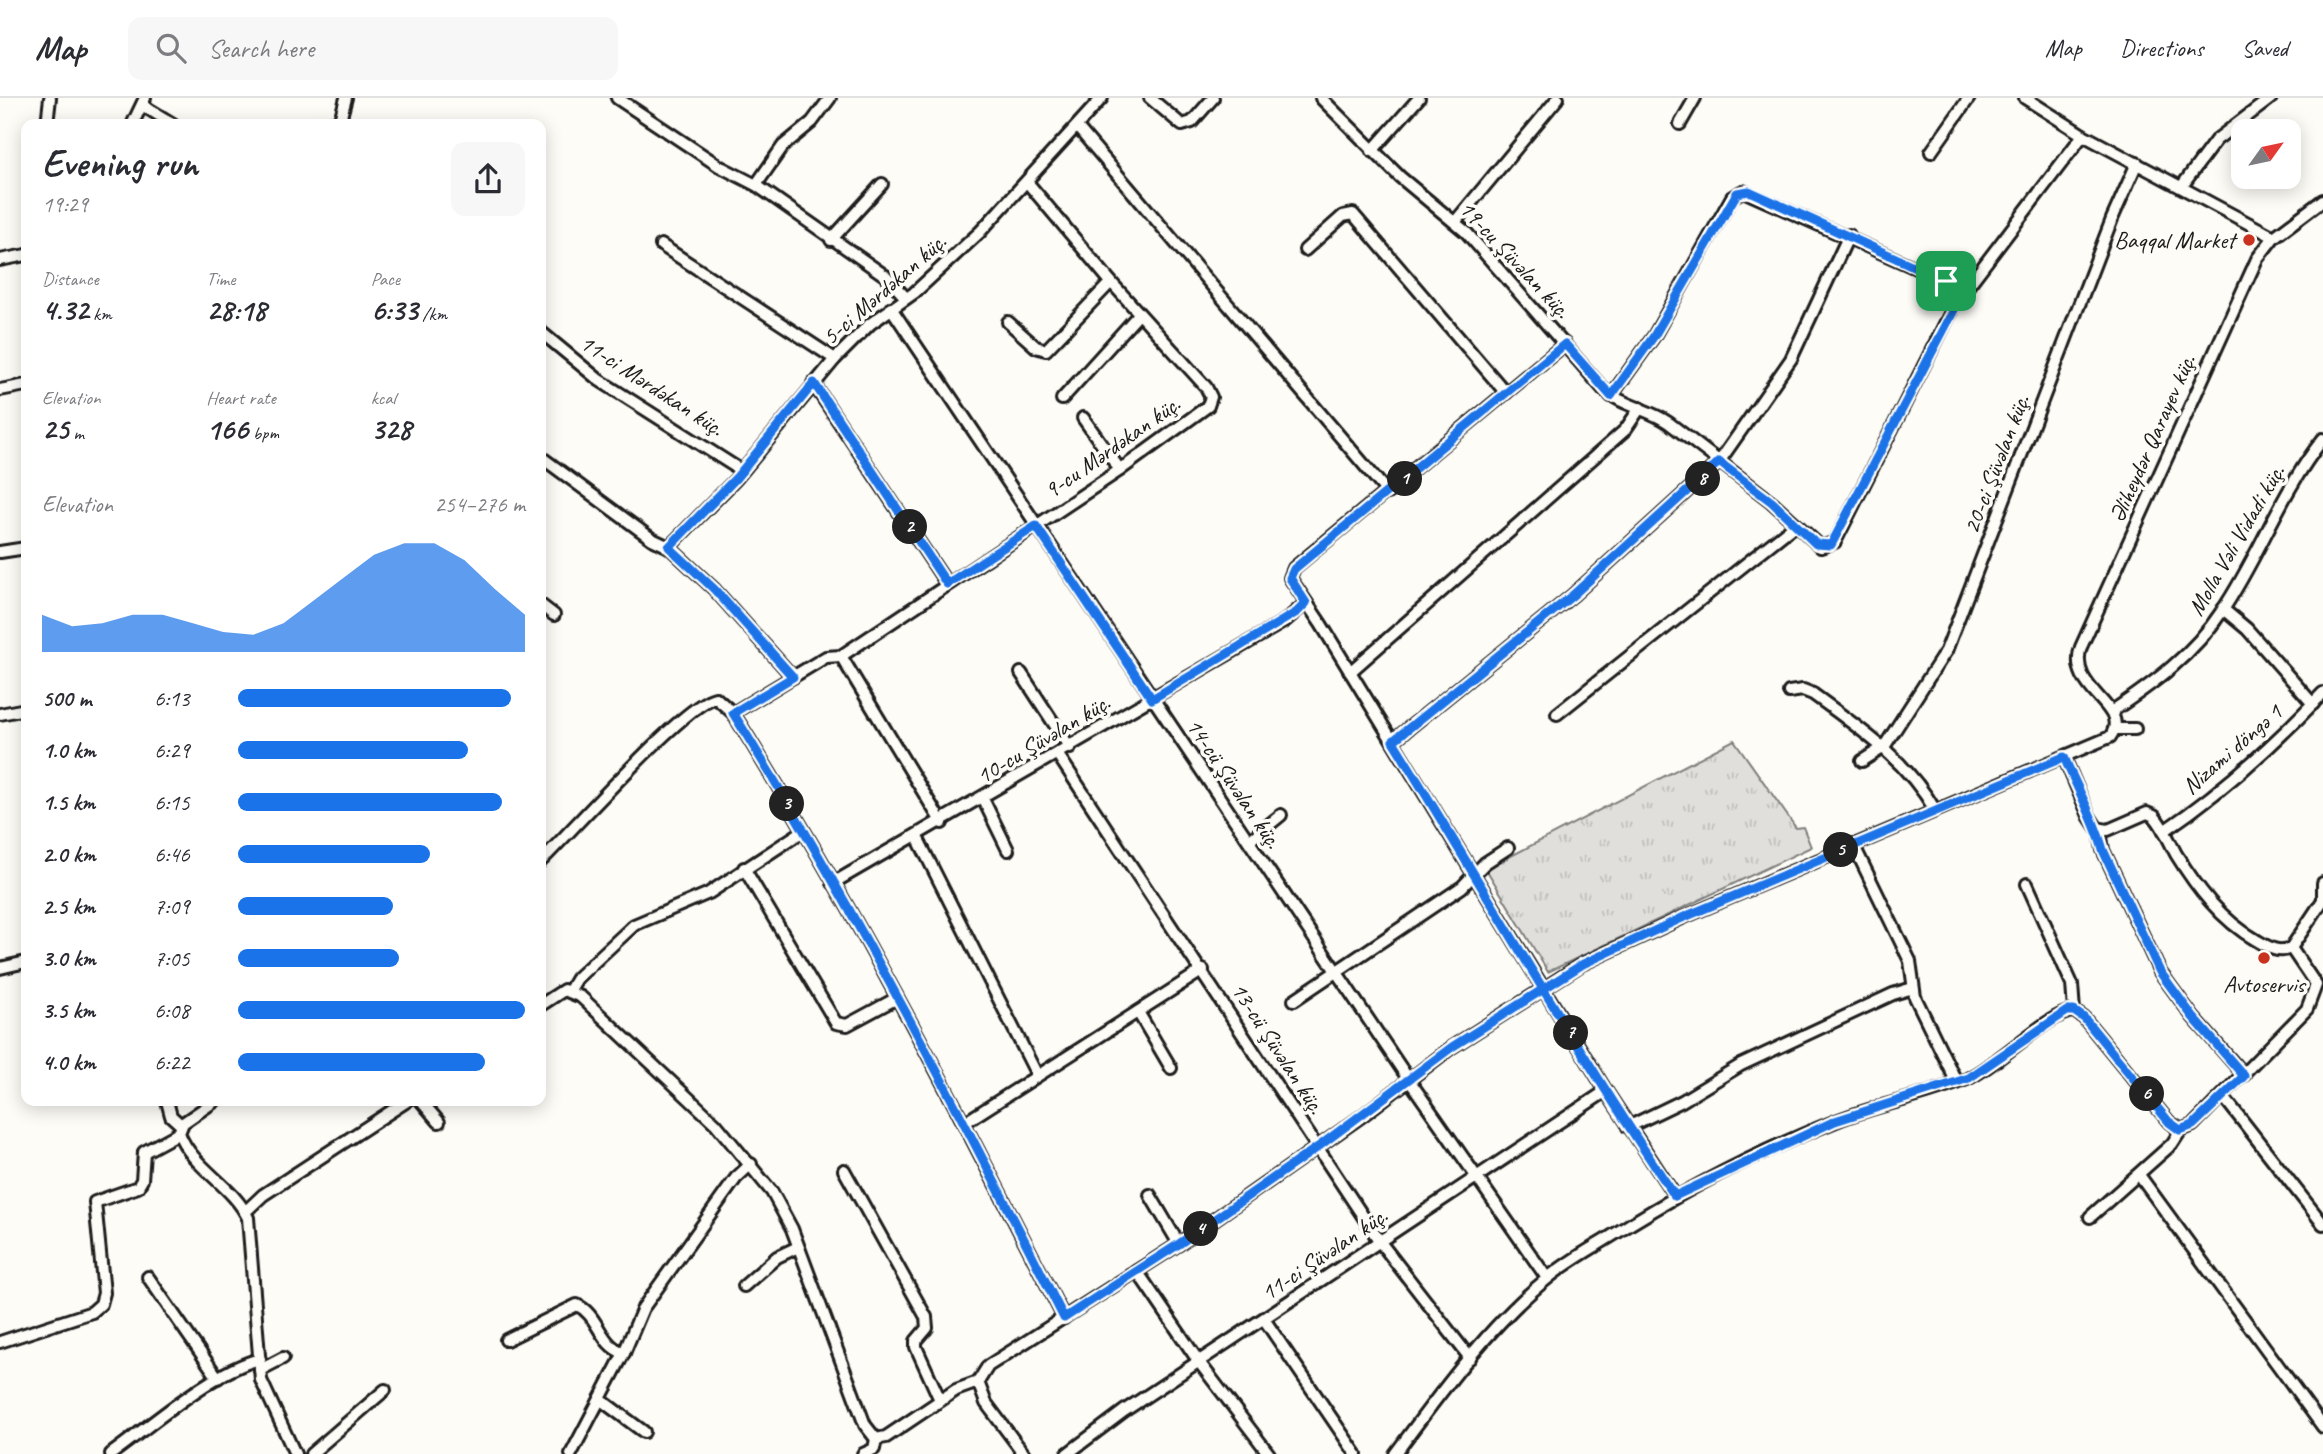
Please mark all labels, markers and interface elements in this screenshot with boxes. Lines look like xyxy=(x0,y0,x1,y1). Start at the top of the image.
search box xyxy=(128,17,618,80)
text: Map xyxy=(35,27,86,69)
icon: search xyxy=(152,29,190,67)
text: Search here xyxy=(208,32,314,65)
text: Map xyxy=(2045,33,2082,63)
text: Directions xyxy=(2120,33,2203,63)
text: Saved xyxy=(2241,33,2288,63)
north arrow xyxy=(2231,119,2301,189)
map controls xyxy=(2231,119,2301,189)
text: Evening run xyxy=(42,140,198,187)
button: share xyxy=(451,142,525,216)
text: 19:29 xyxy=(42,190,88,219)
street label: 19-cu Şüvəlan küç. xyxy=(1453,194,1578,325)
place label: Baqqal Market xyxy=(2114,225,2238,255)
street label: 5-ci Mərdəkan küç. xyxy=(816,227,953,351)
marker: Baqqal Market xyxy=(2241,232,2257,248)
pin xyxy=(1916,251,1976,311)
icon: arrive xyxy=(1927,262,1965,300)
text: Distance xyxy=(42,267,99,291)
text: Time xyxy=(206,267,235,291)
text: Pace xyxy=(371,267,400,291)
text: 4.32 xyxy=(42,291,88,329)
text: 28:18 xyxy=(206,291,266,329)
text: 6:33 xyxy=(371,291,418,329)
text: km xyxy=(88,302,112,326)
text: /km xyxy=(418,302,447,326)
street label: 11-ci Mərdəkan küç. xyxy=(574,327,730,443)
street label: Əliheydər Qarayev küç. xyxy=(2102,349,2203,527)
text: Elevation xyxy=(42,386,100,410)
text: Heart rate xyxy=(206,386,276,410)
text: kcal xyxy=(371,386,396,410)
street label: 9-cu Mərdəkan küç. xyxy=(1038,389,1186,505)
street label: 20-ci Şüvəlan küç. xyxy=(1956,390,2036,538)
text: 25 xyxy=(42,410,69,448)
text: 166 xyxy=(206,410,248,448)
text: 328 xyxy=(371,410,411,448)
text: m xyxy=(69,421,84,445)
text: bpm xyxy=(248,421,279,445)
street label: Molla Vəli Vidadi küç. xyxy=(2181,459,2291,621)
pin: 1 xyxy=(1388,462,1422,496)
pin: 8 xyxy=(1686,462,1720,496)
text: 1 xyxy=(1400,466,1409,490)
text: 8 xyxy=(1698,466,1707,490)
text: Elevation xyxy=(42,490,113,519)
text: 254–276 m xyxy=(434,490,525,519)
pin: 2 xyxy=(892,510,928,544)
text: 2 xyxy=(905,514,914,538)
text: 500 m xyxy=(42,684,91,713)
text: 6:13 xyxy=(154,684,190,713)
street label: 10-cu Şüvəlan küç. xyxy=(971,687,1116,791)
street label: Nizami döngə 1 xyxy=(2176,697,2289,801)
street label: 14-cü Şüvəlan küç. xyxy=(1179,712,1289,854)
text: 1.0 km xyxy=(42,736,96,765)
text: 6:29 xyxy=(154,736,190,765)
pin: 3 xyxy=(770,786,804,822)
text: 1.5 km xyxy=(42,788,95,817)
text: 6:15 xyxy=(154,788,190,817)
text: 3 xyxy=(782,791,791,815)
pin: 5 xyxy=(1824,832,1858,868)
text: 5 xyxy=(1836,837,1845,861)
text: 2.0 km xyxy=(42,840,96,869)
text: 6:46 xyxy=(154,840,190,869)
text: 2.5 km xyxy=(42,892,95,921)
text: 7:09 xyxy=(154,892,190,921)
text: 3.0 km xyxy=(42,944,96,973)
text: 7:05 xyxy=(154,944,190,973)
marker: Avtoservis xyxy=(2256,950,2272,966)
place label: Avtoservis xyxy=(2223,969,2307,999)
street label: 13-cü Şüvəlan küç. xyxy=(1224,977,1332,1120)
text: 3.5 km xyxy=(42,996,95,1025)
text: 6:08 xyxy=(154,996,190,1025)
pin: 7 xyxy=(1554,1016,1588,1051)
text: 7 xyxy=(1566,1020,1575,1044)
text: 4.0 km xyxy=(42,1048,96,1077)
text: 6:22 xyxy=(154,1048,190,1077)
pin: 6 xyxy=(2130,1076,2164,1112)
text: 6 xyxy=(2142,1081,2151,1105)
street label: 11-ci Şüvəlan küç. xyxy=(1255,1200,1393,1307)
pin: 4 xyxy=(1184,1212,1218,1246)
text: 4 xyxy=(1196,1216,1205,1240)

